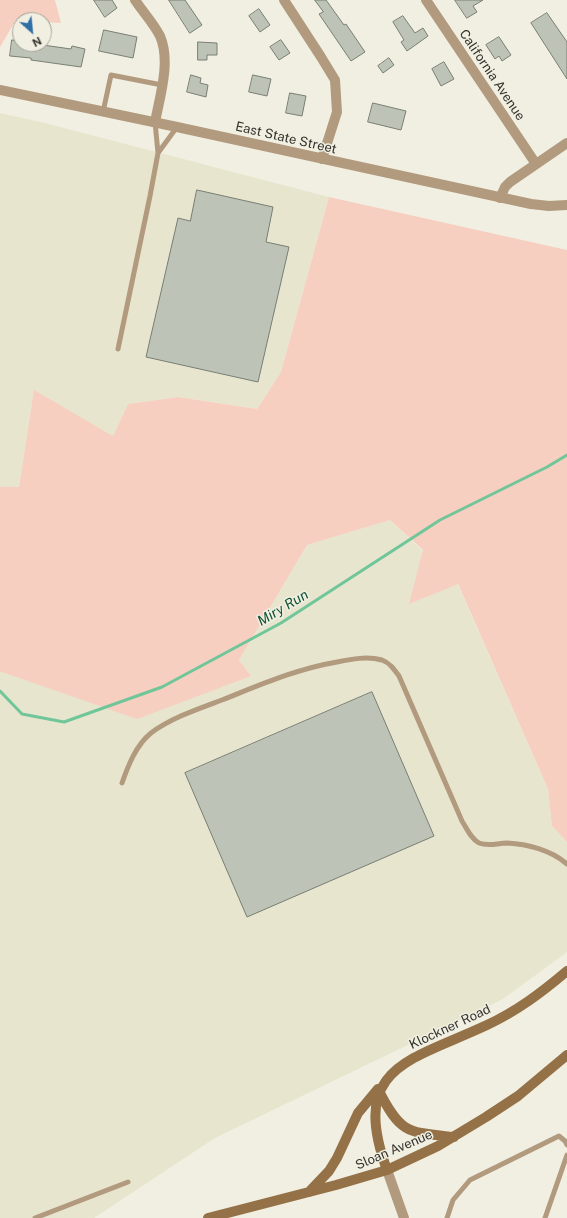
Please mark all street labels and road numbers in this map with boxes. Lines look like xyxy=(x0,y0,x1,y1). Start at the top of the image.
street label: California Avenue xyxy=(456,27,528,123)
street label: East State Street xyxy=(234,119,338,157)
street label: Klockner Road xyxy=(407,1001,493,1053)
street label: Sloan Avenue xyxy=(353,1127,435,1173)

